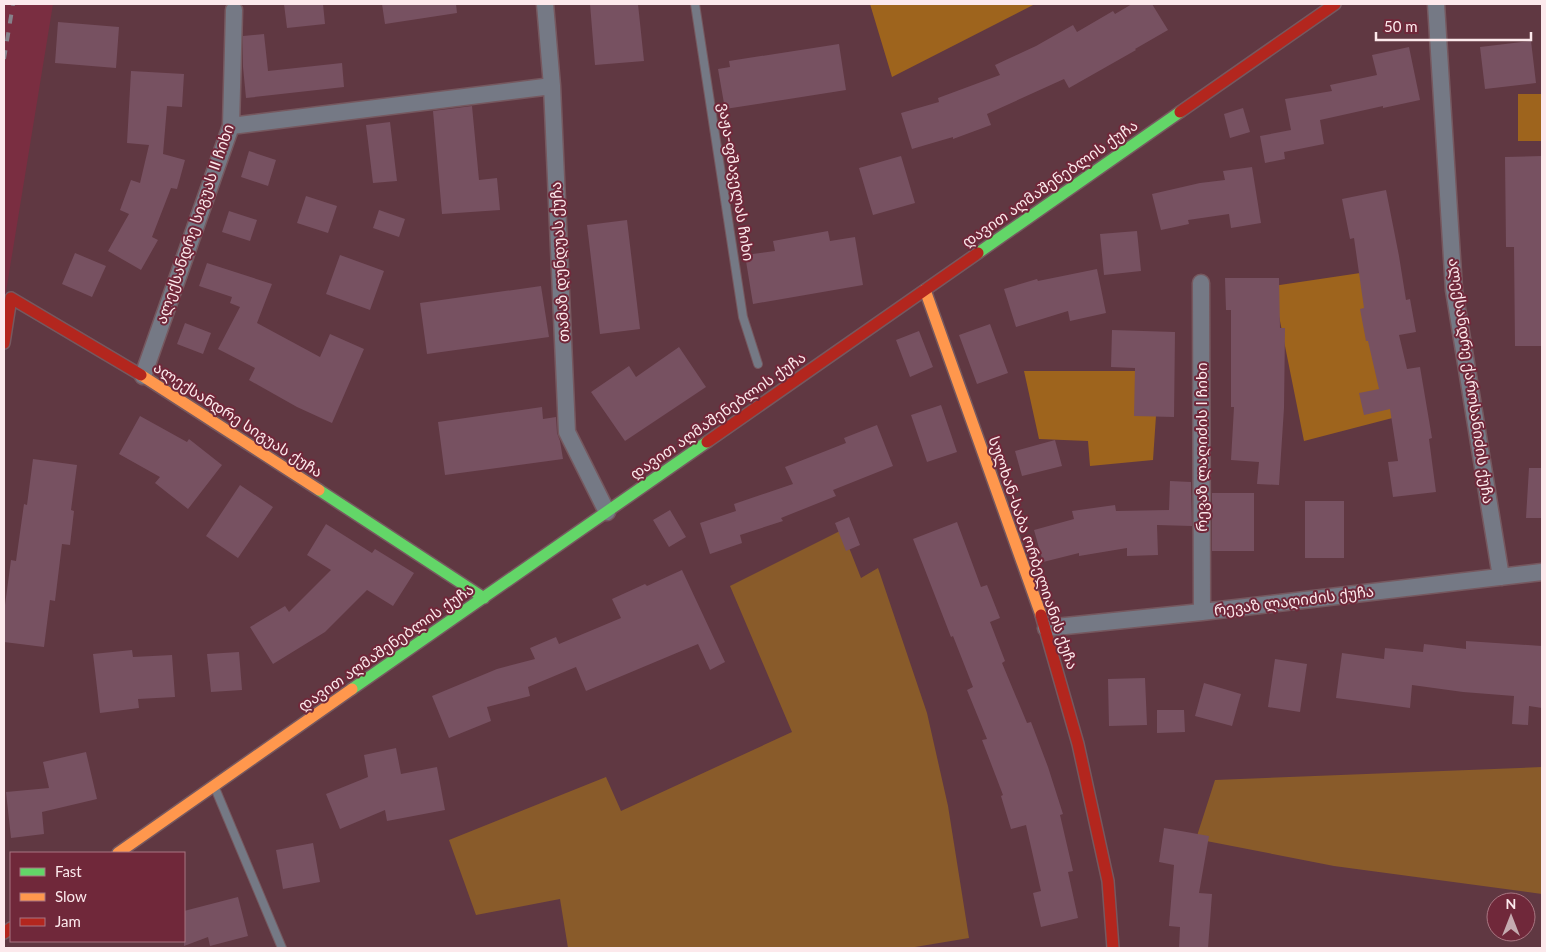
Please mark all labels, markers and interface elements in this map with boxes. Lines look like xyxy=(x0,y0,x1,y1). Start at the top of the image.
scale bar xyxy=(1376,10,1531,42)
text: 50 m xyxy=(1384,17,1418,35)
street label: ვაჟა-ფშაველას ჩიხი xyxy=(715,101,758,262)
street label: დავით აღმაშენებლის ქუჩა xyxy=(958,116,1141,252)
street label: ალექსანდრე სიგუას II ჩიხი xyxy=(151,121,238,326)
street label: თამაზ დუნდუას ქუჩა xyxy=(546,181,573,343)
street label: ალექსანდრე ქაროსანიძის ქუჩა xyxy=(1445,257,1498,505)
street label: დავით აღმაშენებლის ქუჩა xyxy=(626,348,809,484)
street label: ალექსანდრე სიგუას ქუჩა xyxy=(150,358,326,481)
street label: რევაზ ლაღიძის I ჩიხი xyxy=(1192,362,1211,532)
street label: სულხან-საბა ორბელიანის ქუჩა xyxy=(985,434,1082,672)
street label: დავით აღმაშენებლის ქუჩა xyxy=(294,580,477,716)
street label: რევაზ ლაღიძის ქუჩა xyxy=(1213,581,1375,620)
legend xyxy=(10,852,185,942)
text: Fast xyxy=(55,862,82,880)
text: Slow xyxy=(55,887,87,905)
north arrow xyxy=(1486,892,1536,942)
text: N xyxy=(1506,895,1516,912)
text: Jam xyxy=(55,912,81,930)

